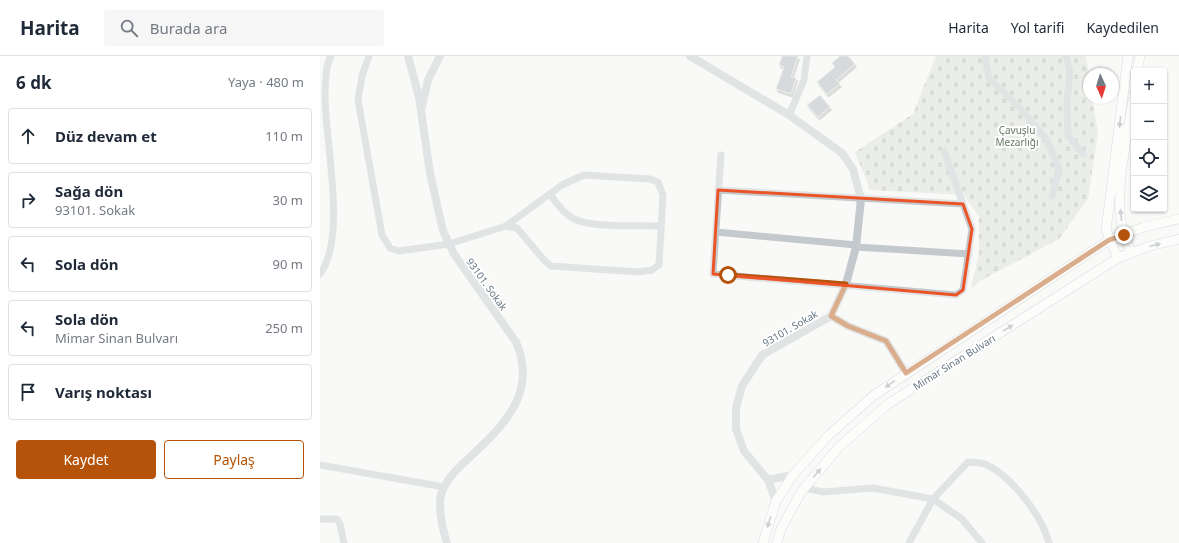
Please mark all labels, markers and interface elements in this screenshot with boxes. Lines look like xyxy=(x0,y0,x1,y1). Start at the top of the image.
search box xyxy=(104,10,384,46)
text: Harita xyxy=(20,15,80,41)
icon: search xyxy=(118,17,140,39)
text: Burada ara xyxy=(150,18,227,38)
text: Harita xyxy=(948,18,989,37)
text: Yol tarifi xyxy=(1011,18,1064,37)
text: Kaydedilen xyxy=(1086,18,1159,37)
north arrow xyxy=(1083,68,1119,104)
map controls xyxy=(1131,68,1167,212)
button: + xyxy=(1131,68,1167,104)
text: 6 dk xyxy=(16,71,51,94)
text: Yaya · 480 m xyxy=(228,73,304,91)
button: − xyxy=(1131,104,1167,140)
one-way arrow xyxy=(1117,116,1123,129)
park label: Çavuşlu Mezarlığı xyxy=(996,123,1038,149)
icon: ahead xyxy=(17,125,39,147)
text: Düz devam et xyxy=(55,126,157,146)
text: 110 m xyxy=(265,127,303,145)
button: locate xyxy=(1131,140,1167,176)
button: layers xyxy=(1131,176,1167,212)
text: Sağa dön xyxy=(55,181,123,201)
icon: right xyxy=(17,189,39,211)
text: 30 m xyxy=(273,191,303,209)
text: 93101. Sokak xyxy=(55,201,135,219)
one-way arrow xyxy=(1117,209,1124,221)
route end xyxy=(1115,226,1133,244)
one-way arrow xyxy=(1149,241,1161,247)
icon: left xyxy=(17,253,39,275)
text: Sola dön xyxy=(55,254,119,274)
text: 90 m xyxy=(273,255,303,273)
street label: 93101. Sokak xyxy=(463,255,511,314)
route start xyxy=(719,266,737,284)
street label: 93101. Sokak xyxy=(760,306,821,349)
text: Sola dön xyxy=(55,309,119,329)
icon: left xyxy=(17,317,39,339)
text: 250 m xyxy=(265,319,303,337)
one-way arrow xyxy=(1002,324,1014,331)
text: Mimar Sinan Bulvarı xyxy=(55,329,178,347)
street label: Mimar Sinan Bulvarı xyxy=(910,331,998,393)
one-way arrow xyxy=(884,380,895,388)
icon: arrive xyxy=(17,381,39,403)
text: Varış noktası xyxy=(55,382,152,402)
button: Kaydet xyxy=(16,440,156,479)
button: Paylaş xyxy=(164,440,304,479)
one-way arrow xyxy=(812,468,821,479)
one-way arrow xyxy=(766,516,772,528)

